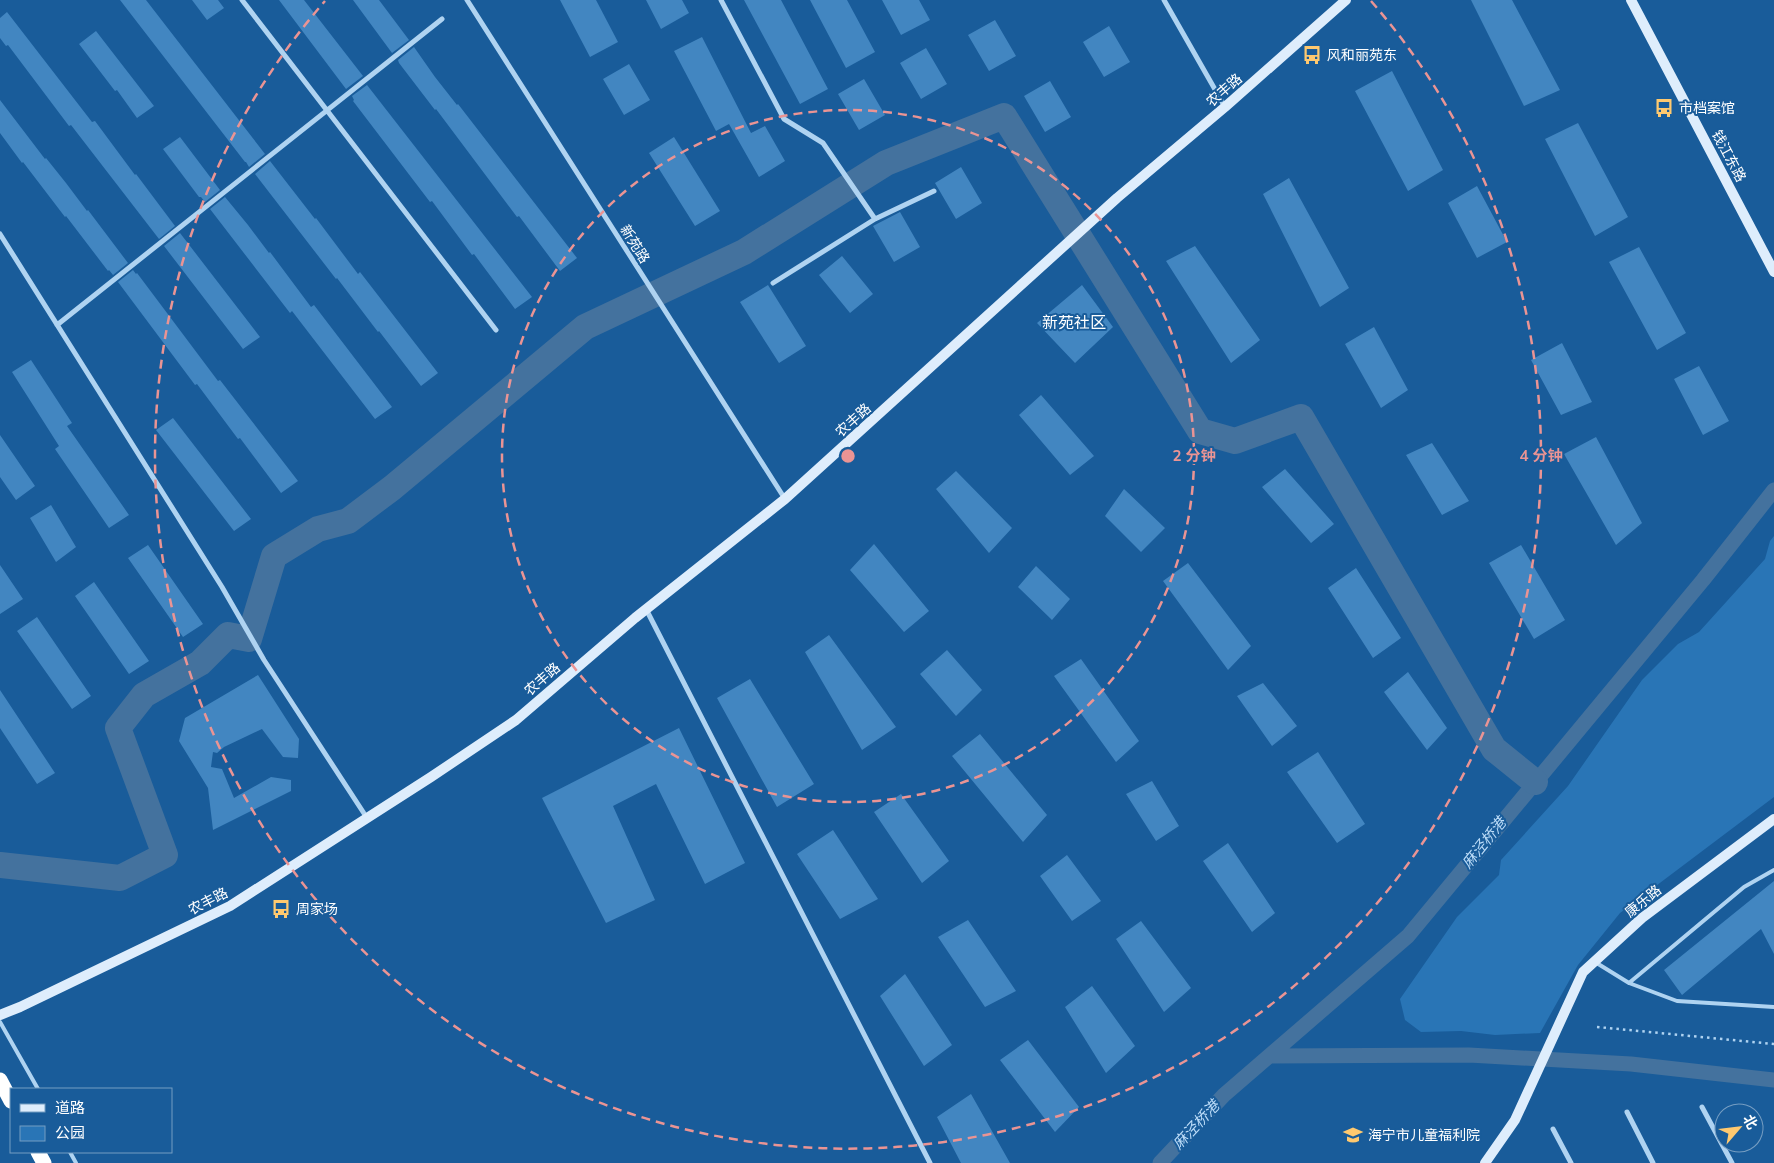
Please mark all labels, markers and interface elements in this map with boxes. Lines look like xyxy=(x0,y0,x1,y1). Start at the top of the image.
bus stop icon: 风和丽苑东 xyxy=(1301,44,1323,66)
place label: 风和丽苑东 xyxy=(1327,46,1397,64)
street label: 农丰路 xyxy=(1202,69,1246,111)
bus stop icon: 市档案馆 xyxy=(1653,97,1675,119)
place label: 市档案馆 xyxy=(1679,99,1735,117)
street label: 钱江东路 xyxy=(1708,127,1750,185)
street label: 新苑路 xyxy=(616,221,654,267)
district label: 新苑社区 xyxy=(1042,312,1106,332)
street label: 农丰路 xyxy=(831,399,875,441)
text: 2 分钟 xyxy=(1172,446,1216,465)
text: 4 分钟 xyxy=(1519,446,1563,465)
centre of rings xyxy=(839,447,857,465)
street label: 农丰路 xyxy=(520,658,564,700)
water label: 麻泾桥港 xyxy=(1457,812,1511,872)
street label: 康乐路 xyxy=(1621,881,1665,921)
street label: 农丰路 xyxy=(185,883,231,919)
bus stop icon: 周家场 xyxy=(270,898,292,920)
place label: 周家场 xyxy=(296,900,338,918)
legend xyxy=(10,1088,172,1153)
water label: 麻泾桥港 xyxy=(1168,1095,1224,1153)
text: 道路 xyxy=(55,1098,85,1117)
north arrow xyxy=(1714,1103,1764,1153)
text: 北 xyxy=(1739,1111,1762,1132)
text: 公园 xyxy=(55,1123,85,1142)
school or university icon: 海宁市儿童福利院 xyxy=(1342,1124,1364,1146)
place label: 海宁市儿童福利院 xyxy=(1368,1126,1480,1144)

